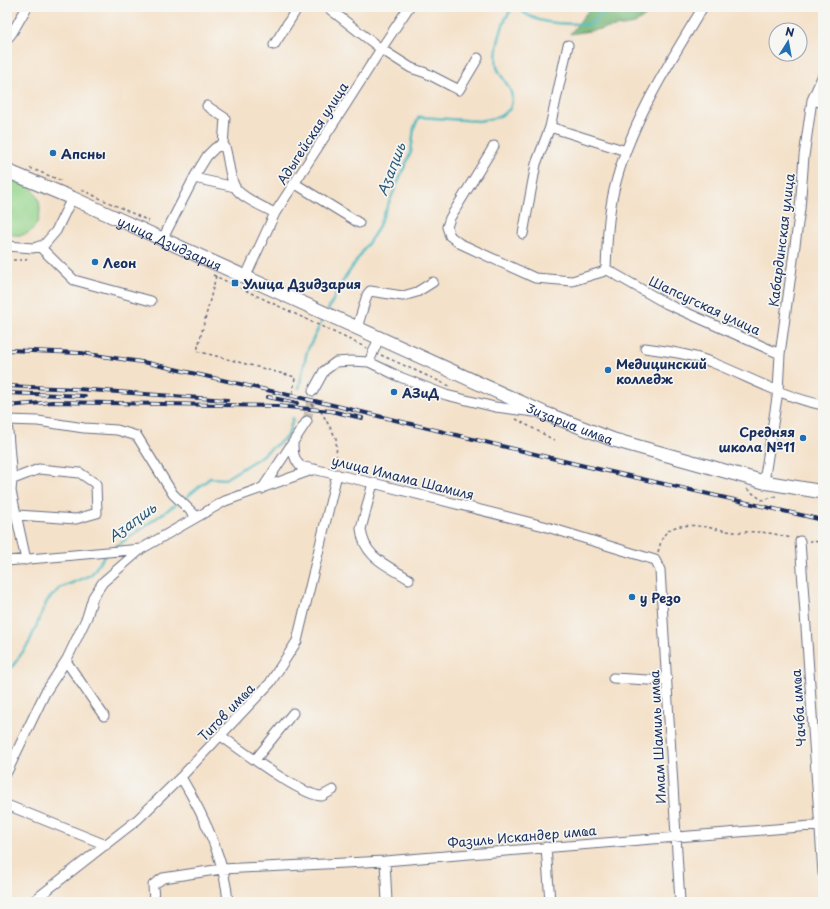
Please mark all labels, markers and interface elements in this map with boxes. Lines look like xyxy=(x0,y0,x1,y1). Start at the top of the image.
north arrow xyxy=(768,22,808,62)
text: N xyxy=(784,23,796,41)
street label: Адыгейская улица xyxy=(272,77,353,188)
water label: Аӡаԥшь xyxy=(371,139,411,199)
place label: Апсны xyxy=(61,144,106,163)
marker: Апсны xyxy=(48,148,58,158)
street label: Кабардинская улица xyxy=(763,171,799,308)
street label: улица Дзидзария xyxy=(115,211,225,275)
place label: Леон xyxy=(103,253,136,272)
marker: Леон xyxy=(90,257,100,267)
street label: Шапсугская улица xyxy=(646,271,765,340)
place label: Улица Дзидзария xyxy=(242,274,361,293)
marker: Улица Дзидзария xyxy=(230,278,240,288)
place label: Медицинский колледж xyxy=(616,354,707,388)
marker: Медицинский колледж xyxy=(603,365,613,375)
place label: АЗиД xyxy=(401,383,440,402)
marker: АЗиД xyxy=(389,387,399,397)
street label: Ӡиӡариа имҩа xyxy=(524,397,617,449)
place label: Средняя школа №11 xyxy=(719,422,795,456)
marker: Средняя школа №11 xyxy=(798,433,808,443)
street label: улица Имама Шамиля xyxy=(330,450,476,504)
water label: Аӡаԥшь xyxy=(104,497,161,547)
place label: у Резо xyxy=(640,588,681,607)
marker: у Резо xyxy=(627,592,637,602)
street label: Чачба имҩа xyxy=(786,668,810,747)
street label: Имам Шамиль имҩа xyxy=(644,669,670,804)
street label: Титов имҩа xyxy=(194,678,259,745)
street label: Фазиль Искандер имҩа xyxy=(447,820,598,852)

